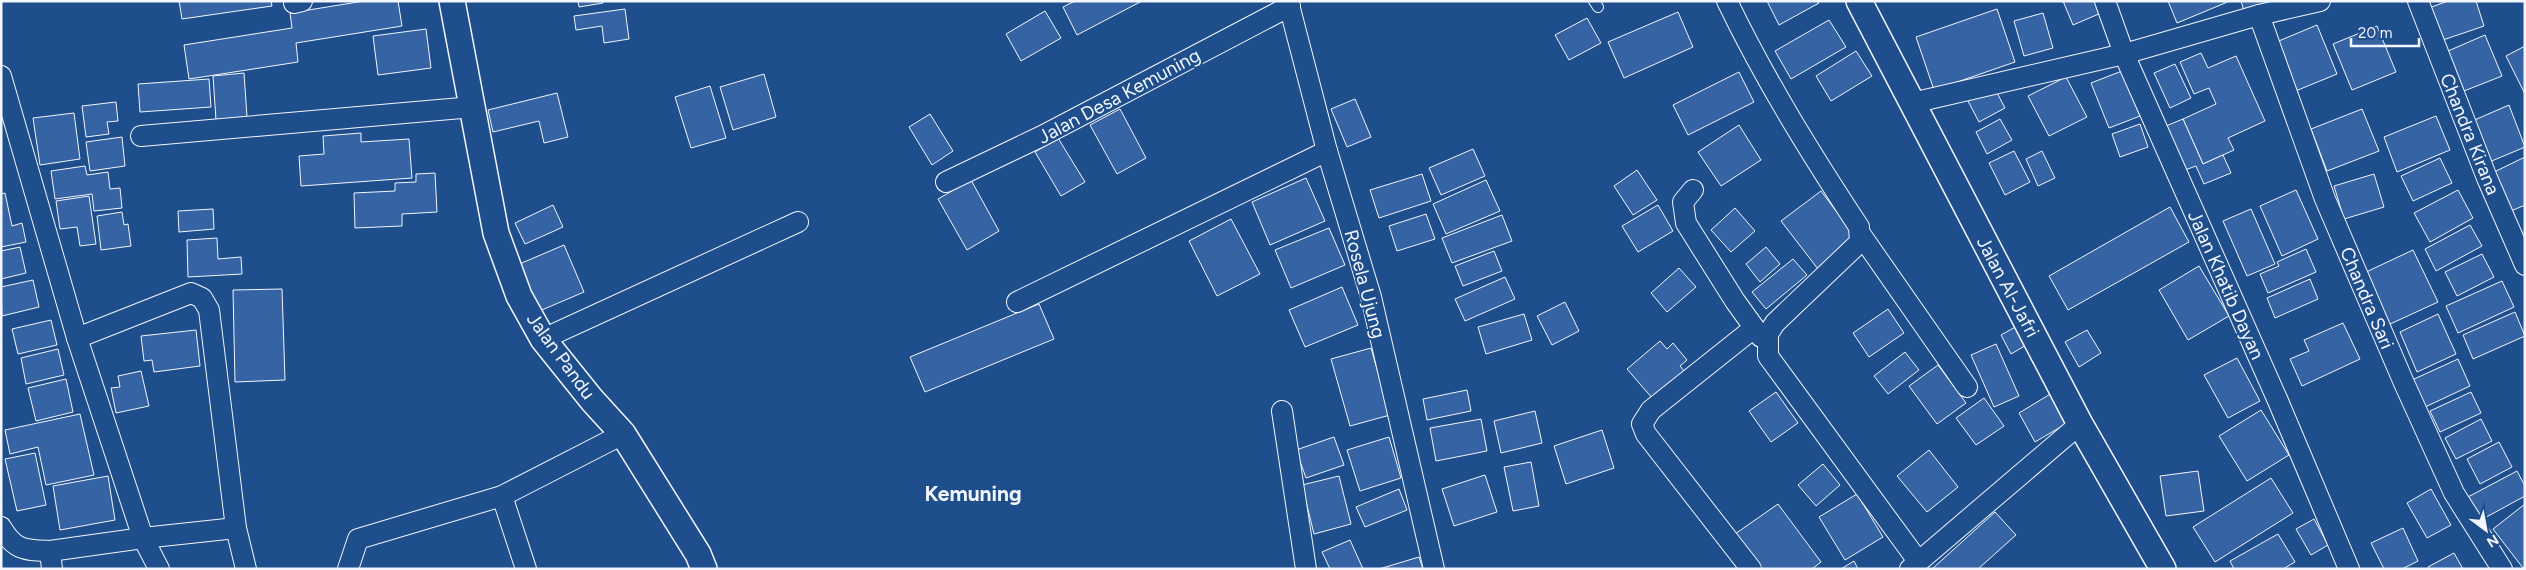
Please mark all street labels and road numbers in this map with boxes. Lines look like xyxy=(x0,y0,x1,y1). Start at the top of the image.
street label: Jalan Desa Kemuning xyxy=(1034,43,1204,149)
street label: Chandra Kirana xyxy=(2435,70,2505,198)
street label: Jalan Khatib Dayan xyxy=(2183,207,2269,363)
street label: Rosela Ujung xyxy=(1339,227,1391,341)
street label: Jalan Al-Jafri xyxy=(1972,233,2044,341)
street label: Chandra Sari xyxy=(2335,243,2399,353)
street label: Jalan Pandu xyxy=(522,308,600,404)

